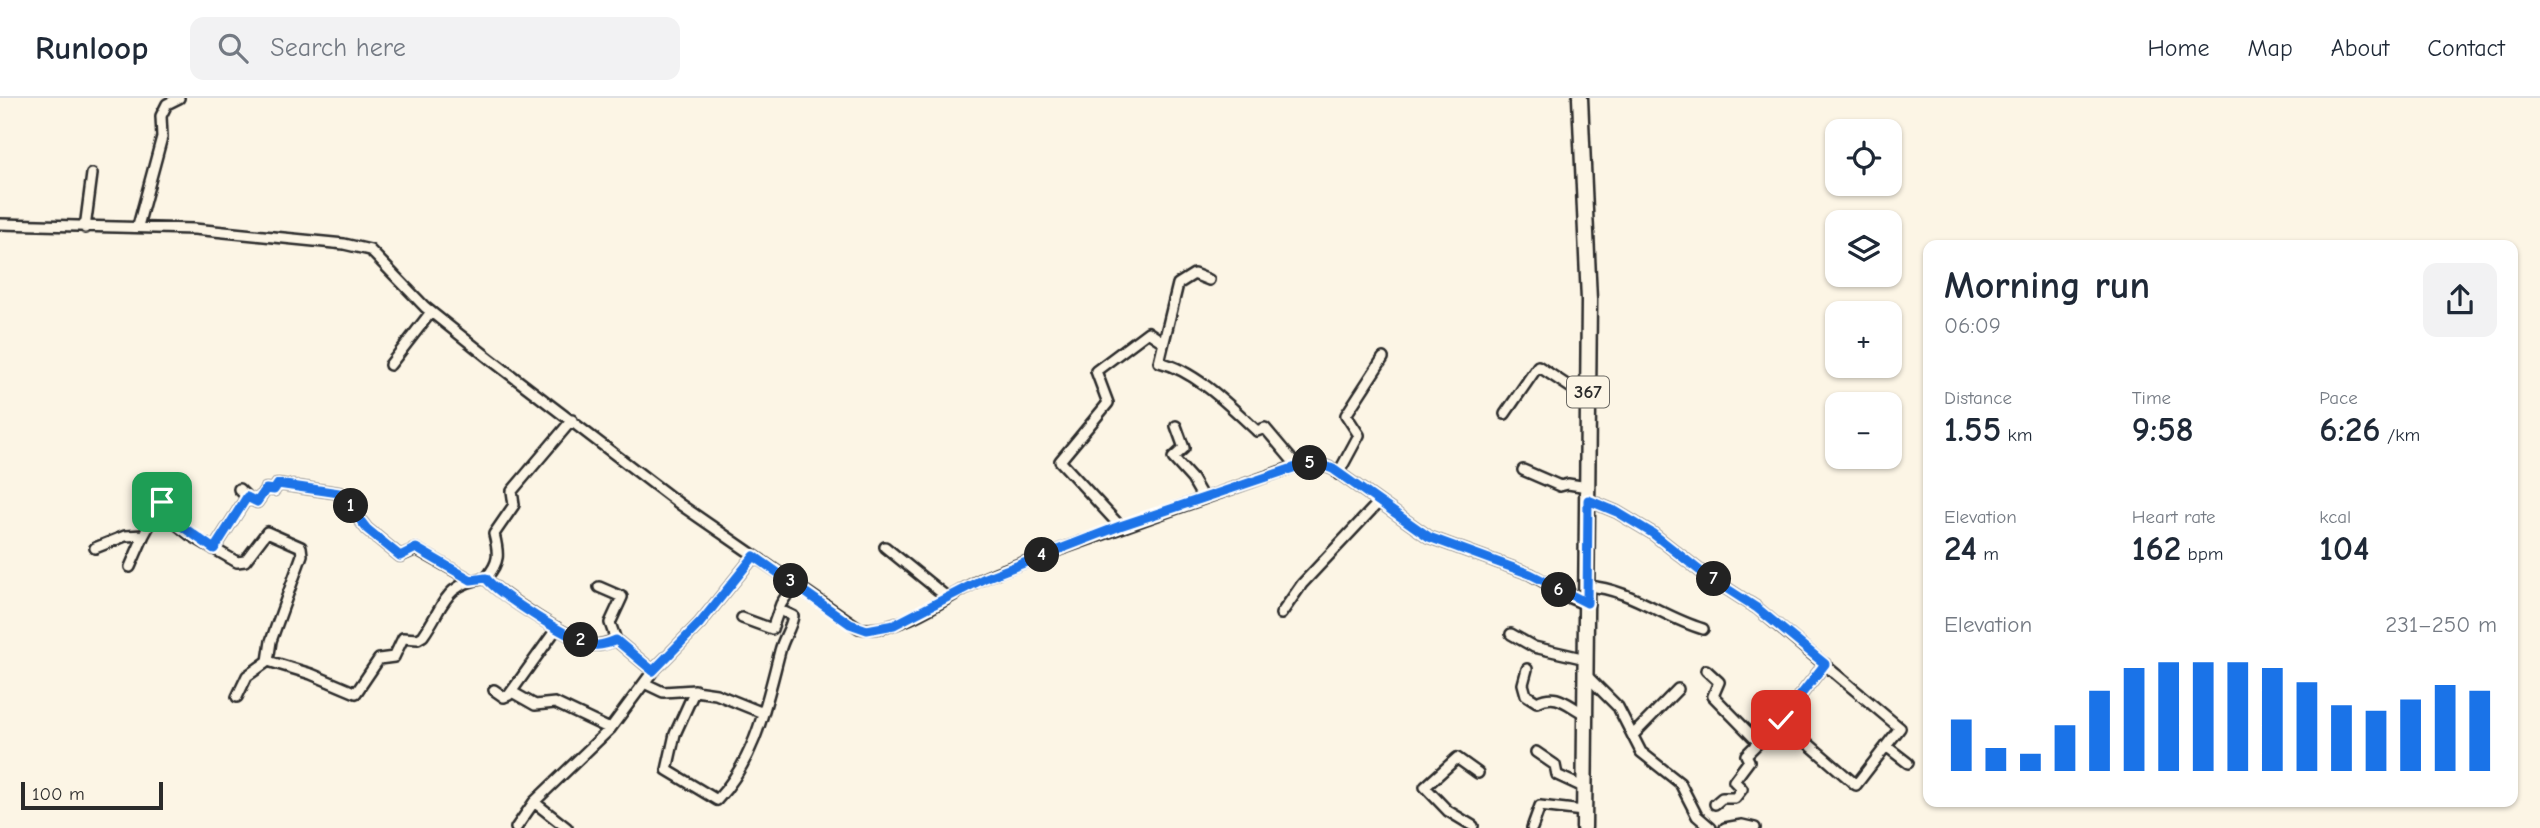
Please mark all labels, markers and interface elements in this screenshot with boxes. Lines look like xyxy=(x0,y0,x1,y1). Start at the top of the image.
search box xyxy=(190,17,680,80)
text: Runloop xyxy=(35,29,148,67)
icon: search xyxy=(214,29,252,67)
text: Search here xyxy=(270,33,406,63)
text: Home xyxy=(2148,34,2209,62)
text: Map xyxy=(2247,34,2293,62)
text: About xyxy=(2331,34,2389,62)
text: Contact xyxy=(2427,34,2505,62)
map controls xyxy=(1825,119,1902,469)
button: locate xyxy=(1825,119,1902,196)
button: layers xyxy=(1825,210,1902,287)
button: share xyxy=(2423,263,2497,337)
text: Morning run xyxy=(1944,264,2150,308)
button: + xyxy=(1825,301,1902,378)
text: 06:09 xyxy=(1944,312,2001,339)
road number: 367 xyxy=(1567,376,1609,408)
text: Distance xyxy=(1944,387,2012,409)
text: Time xyxy=(2132,387,2171,409)
text: Pace xyxy=(2319,387,2358,409)
button: − xyxy=(1825,392,1902,469)
text: 1.55 xyxy=(1944,409,2001,450)
text: 9:58 xyxy=(2132,409,2194,450)
text: 6:26 xyxy=(2319,409,2381,450)
text: km xyxy=(2001,424,2033,446)
text: /km xyxy=(2381,424,2420,446)
pin: 5 xyxy=(1292,446,1328,480)
text: 5 xyxy=(1304,451,1315,473)
pin xyxy=(132,472,192,532)
icon: arrive xyxy=(143,483,181,521)
pin: 1 xyxy=(334,488,368,524)
text: 1 xyxy=(347,494,354,516)
text: Elevation xyxy=(1944,506,2017,528)
text: Heart rate xyxy=(2132,506,2215,528)
text: kcal xyxy=(2319,506,2351,528)
text: 24 xyxy=(1944,528,1977,569)
text: 162 xyxy=(2132,528,2181,569)
text: 104 xyxy=(2319,528,2370,569)
pin: 4 xyxy=(1024,538,1060,573)
text: 4 xyxy=(1037,543,1046,565)
text: m xyxy=(1977,543,1999,565)
text: bpm xyxy=(2181,543,2223,565)
pin: 7 xyxy=(1696,561,1732,596)
pin: 3 xyxy=(774,564,808,598)
text: 7 xyxy=(1709,567,1718,589)
text: 3 xyxy=(786,569,795,591)
pin: 6 xyxy=(1542,573,1576,608)
text: 6 xyxy=(1554,578,1563,600)
text: Elevation xyxy=(1944,611,2032,638)
text: 231–250 m xyxy=(2385,611,2497,638)
pin: 2 xyxy=(564,622,598,658)
text: 2 xyxy=(576,628,585,650)
pin xyxy=(1751,690,1811,750)
icon: check xyxy=(1762,701,1800,739)
scale bar xyxy=(21,779,163,811)
text: 100 m xyxy=(32,783,85,805)

